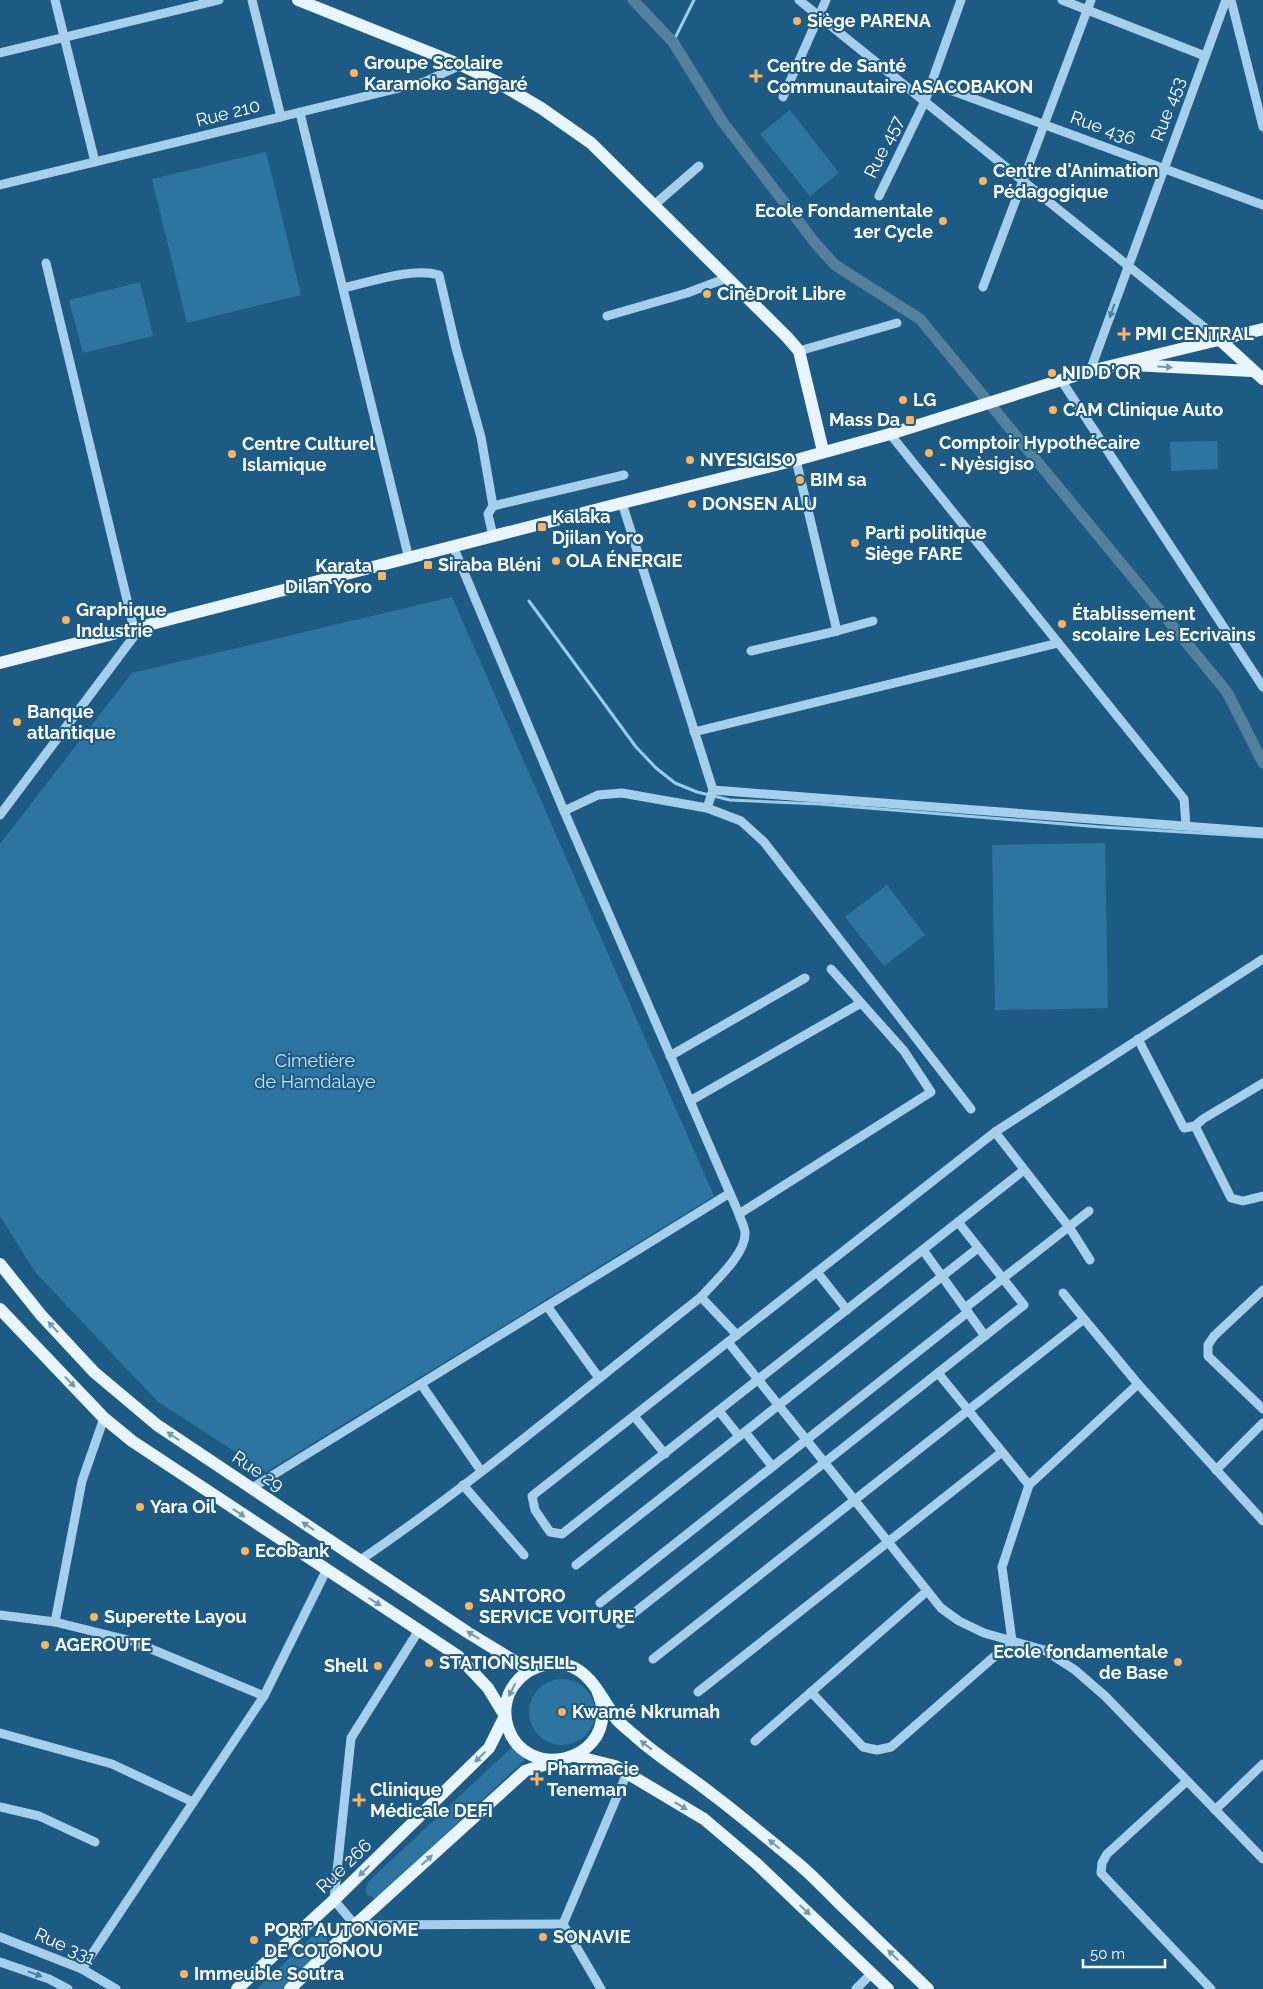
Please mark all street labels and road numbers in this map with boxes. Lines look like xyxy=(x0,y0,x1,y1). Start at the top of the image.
street label: Rue 453 xyxy=(1146,74,1189,144)
street label: Rue 210 xyxy=(194,94,262,131)
street label: Rue 436 xyxy=(1068,106,1139,149)
street label: Rue 457 xyxy=(859,112,908,181)
street label: Rue 29 xyxy=(229,1446,288,1495)
street label: Rue 266 xyxy=(312,1834,376,1897)
street label: Rue 331 xyxy=(32,1923,99,1968)

